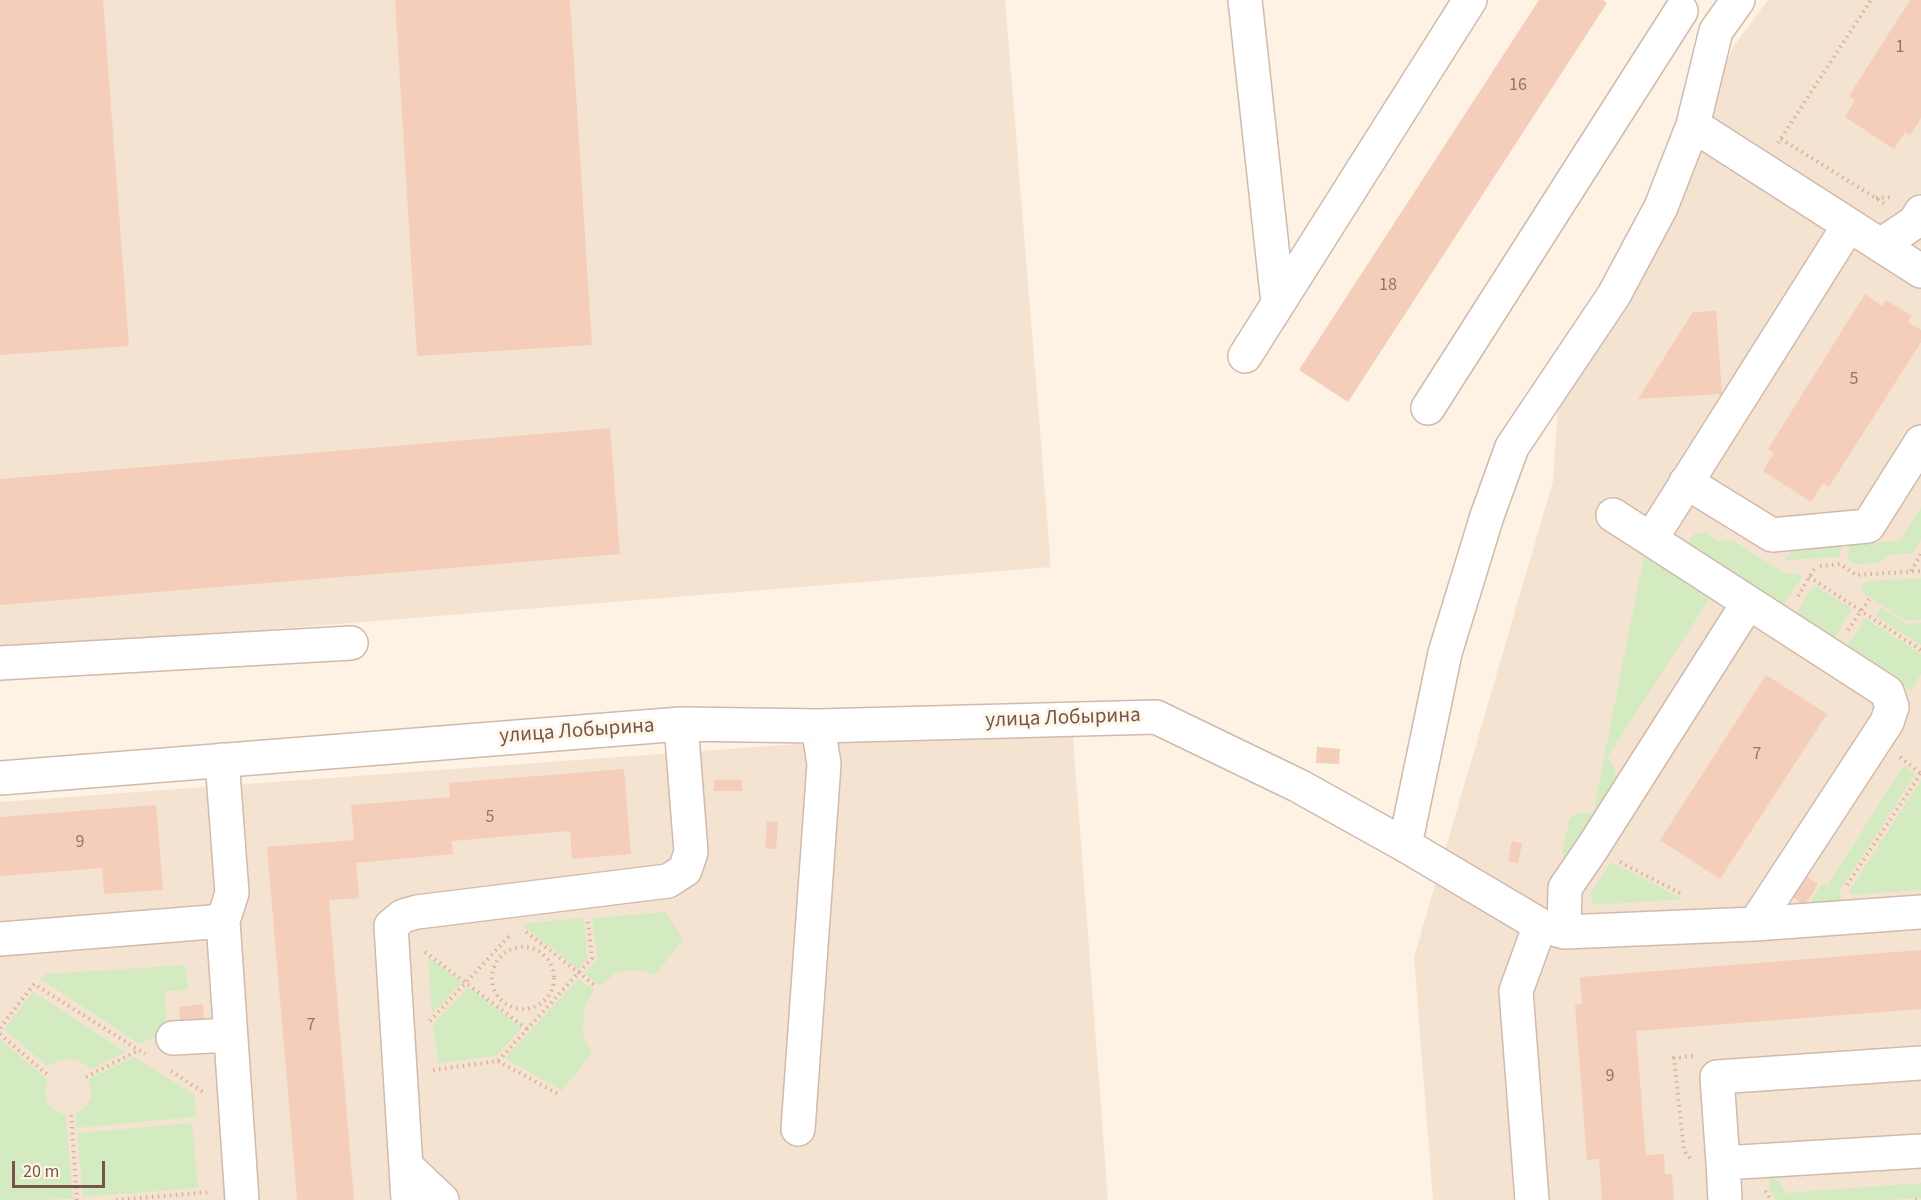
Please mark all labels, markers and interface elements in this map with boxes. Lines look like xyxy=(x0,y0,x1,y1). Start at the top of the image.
house number: 1 xyxy=(1896,37,1904,59)
house number: 16 xyxy=(1509,75,1527,97)
house number: 18 xyxy=(1379,275,1397,297)
house number: 5 xyxy=(1850,369,1858,391)
street label: улица Лобырина xyxy=(985,704,1141,734)
street label: улица Лобырина xyxy=(499,714,655,750)
house number: 7 xyxy=(1753,744,1761,766)
house number: 5 xyxy=(486,807,494,829)
house number: 9 xyxy=(76,832,84,854)
house number: 7 xyxy=(307,1015,315,1037)
house number: 9 xyxy=(1606,1066,1614,1088)
scale bar xyxy=(15,1149,108,1187)
text: 20 m xyxy=(23,1159,59,1184)

